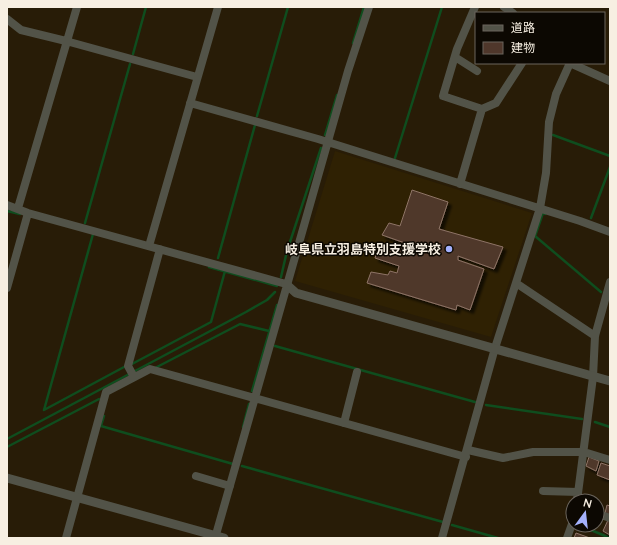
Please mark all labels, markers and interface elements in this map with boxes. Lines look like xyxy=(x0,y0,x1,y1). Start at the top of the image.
legend xyxy=(475,12,605,64)
text: 道路 xyxy=(511,20,535,35)
text: 建物 xyxy=(511,40,535,55)
place label: 岐阜県立羽島特別支援学校 xyxy=(285,241,441,257)
marker: 岐阜県立羽島特別支援学校 xyxy=(444,244,454,254)
north arrow xyxy=(565,493,605,533)
text: N xyxy=(582,495,593,510)

